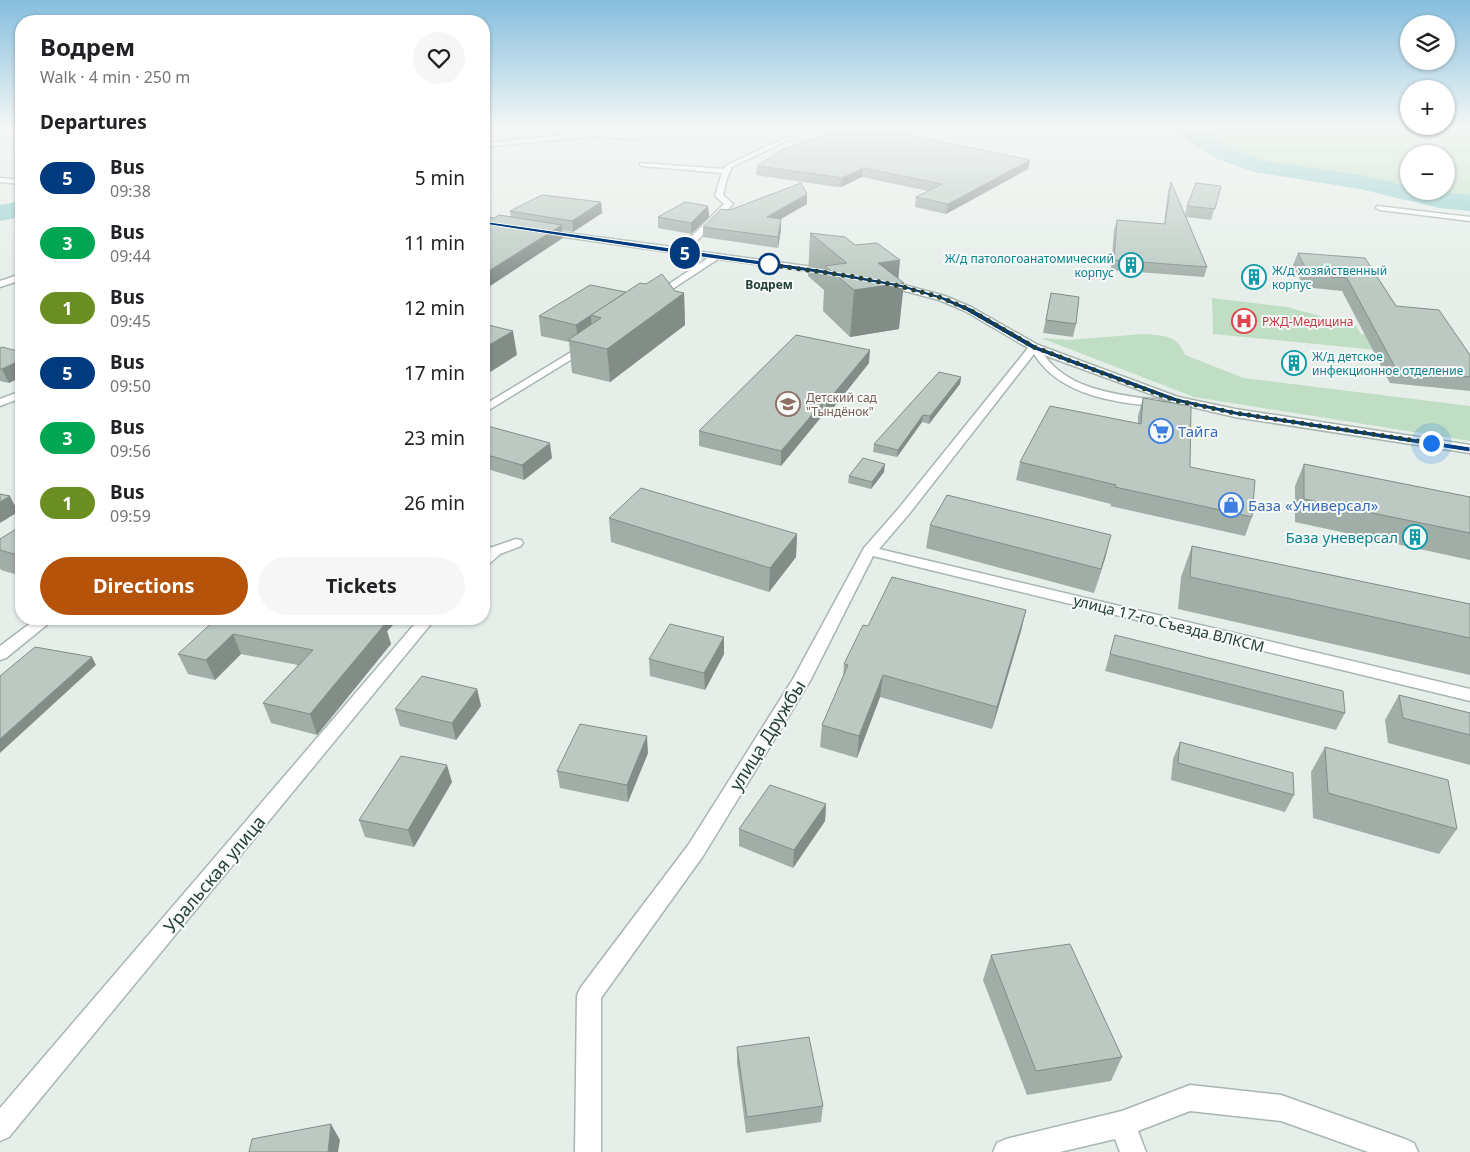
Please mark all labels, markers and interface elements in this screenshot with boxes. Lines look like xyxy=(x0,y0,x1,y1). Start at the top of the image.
map controls xyxy=(1400,15,1455,200)
button: layers xyxy=(1400,15,1455,70)
text: Водрем xyxy=(40,30,135,63)
button: heart xyxy=(413,32,465,84)
text: Walk · 4 min · 250 m xyxy=(40,66,190,88)
button: + xyxy=(1400,80,1455,135)
text: Departures xyxy=(40,109,147,135)
button: − xyxy=(1400,145,1455,200)
text: Bus xyxy=(110,154,145,180)
text: 5 min xyxy=(415,165,465,191)
text: 5 xyxy=(62,166,73,190)
text: 09:38 xyxy=(110,180,151,202)
text: Bus xyxy=(110,219,145,245)
text: 11 min xyxy=(404,230,465,256)
text: 3 xyxy=(62,231,73,255)
line badge: 5 xyxy=(669,237,701,269)
text: 5 xyxy=(680,241,690,265)
text: 09:44 xyxy=(110,245,151,267)
place label: Ж/д патологоанатомический корпус xyxy=(945,250,1114,281)
building icon: Ж/д патологоанатомический корпус xyxy=(1118,252,1144,278)
marker: Водрем xyxy=(758,253,780,275)
place label: Ж/д хозяйственный корпус xyxy=(1272,262,1387,293)
building icon: Ж/д хозяйственный корпус xyxy=(1241,264,1267,290)
place label: Водрем xyxy=(745,276,793,293)
text: Bus xyxy=(110,284,145,310)
text: 12 min xyxy=(404,295,465,321)
text: 1 xyxy=(62,296,73,320)
hospital icon: РЖД-Медицина xyxy=(1231,308,1257,334)
text: 09:45 xyxy=(110,310,151,332)
place label: РЖД-Медицина xyxy=(1262,313,1353,330)
place label: Ж/д детское инфекционное отделение xyxy=(1312,348,1464,379)
text: Bus xyxy=(110,349,145,375)
building icon: Ж/д детское инфекционное отделение xyxy=(1281,350,1307,376)
text: 17 min xyxy=(404,360,465,386)
text: 5 xyxy=(62,361,73,385)
text: 09:50 xyxy=(110,375,151,397)
place label: Детский сад "Тындёнок" xyxy=(806,389,878,420)
school or university icon: Детский сад "Тындёнок" xyxy=(775,391,801,417)
text: Bus xyxy=(110,414,145,440)
supermarket icon: Тайга xyxy=(1148,418,1174,444)
place label: Тайга xyxy=(1178,421,1218,441)
text: 23 min xyxy=(404,425,465,451)
text: 3 xyxy=(62,426,73,450)
your location xyxy=(1419,431,1444,456)
text: 09:56 xyxy=(110,440,151,462)
text: Bus xyxy=(110,479,145,505)
text: 26 min xyxy=(404,490,465,516)
text: 1 xyxy=(62,491,73,515)
shop icon: База «Универсал» xyxy=(1218,492,1244,518)
place label: База «Универсал» xyxy=(1248,495,1379,515)
text: 09:59 xyxy=(110,505,151,527)
building icon: База уневерсал xyxy=(1402,524,1428,550)
place label: База уневерсал xyxy=(1285,527,1398,547)
button: Directions xyxy=(40,557,248,615)
button: Tickets xyxy=(258,557,465,615)
street label: улица 17-го Съезда ВЛКСМ xyxy=(1071,590,1267,656)
street label: улица Дружбы xyxy=(723,675,811,795)
street label: Уральская улица xyxy=(158,810,270,938)

